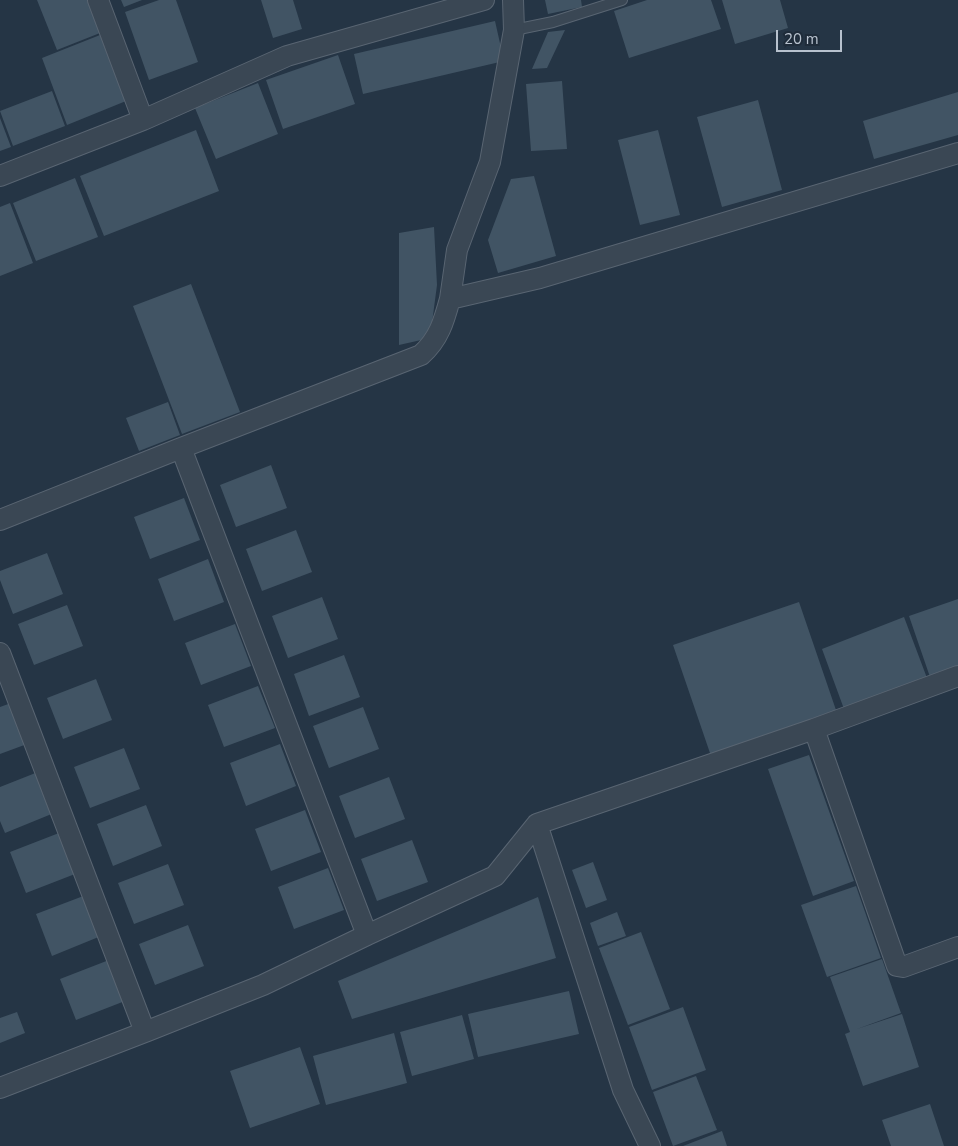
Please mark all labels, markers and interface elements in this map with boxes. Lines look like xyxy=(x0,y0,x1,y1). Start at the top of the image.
scale bar xyxy=(778,20,844,52)
text: 20 m xyxy=(784,29,819,49)

